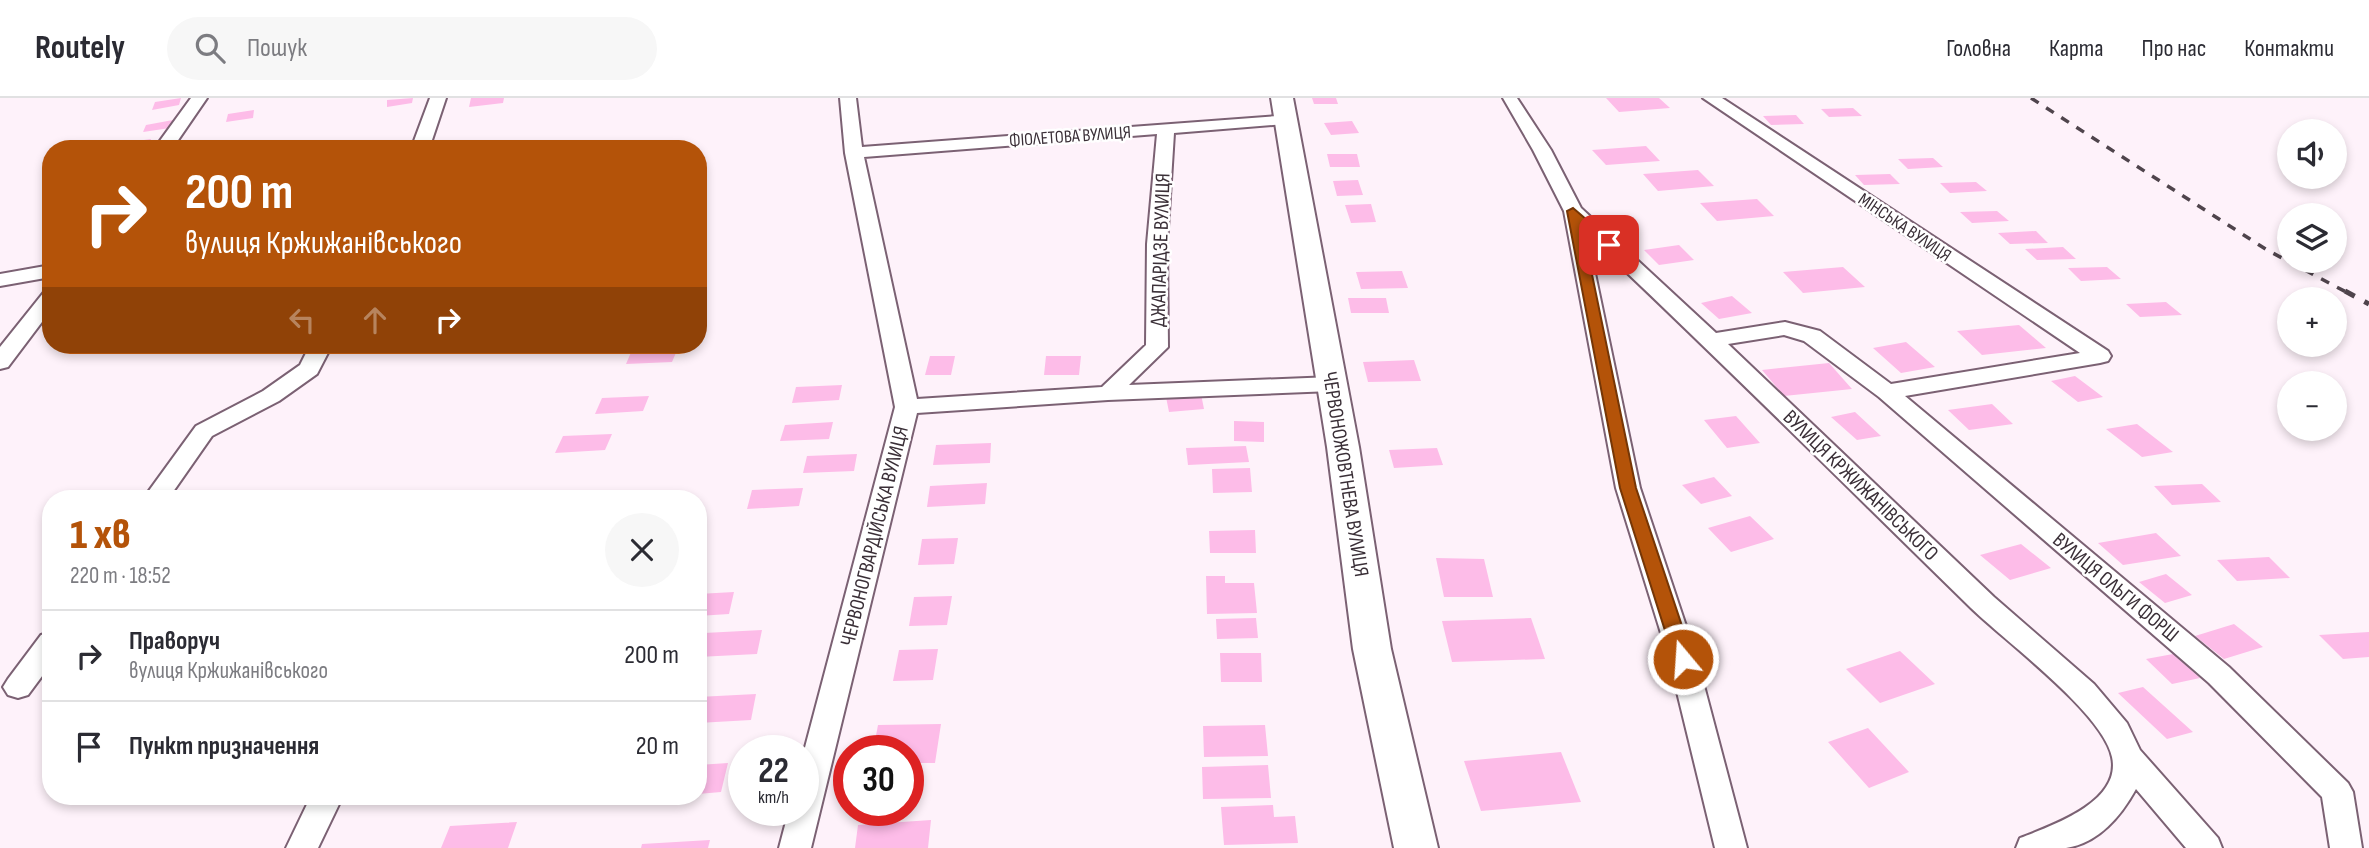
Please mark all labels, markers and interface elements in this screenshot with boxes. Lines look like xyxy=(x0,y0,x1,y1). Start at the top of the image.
search box xyxy=(167,17,657,80)
text: Routely xyxy=(35,28,125,68)
icon: search xyxy=(191,29,229,67)
text: Пошук xyxy=(247,33,307,64)
text: Головна xyxy=(1946,34,2011,63)
text: Карта xyxy=(2049,34,2103,63)
text: Про нас xyxy=(2141,34,2206,63)
text: Контакти xyxy=(2244,34,2334,63)
map controls xyxy=(2277,119,2347,441)
button: sound xyxy=(2277,119,2347,189)
street label: ФІОЛЕТОВА ВУЛИЦЯ xyxy=(1008,122,1132,151)
text: 200 m xyxy=(185,164,293,223)
icon: right xyxy=(70,168,161,259)
street label: ДЖАПАРІДЗЕ ВУЛИЦЯ xyxy=(1145,173,1176,327)
street label: МІНСЬКА ВУЛИЦЯ xyxy=(1854,189,1955,266)
button: layers xyxy=(2277,203,2347,273)
pin xyxy=(1579,215,1639,275)
text: вулиця Кржижанівського xyxy=(185,224,462,263)
icon: arrive xyxy=(1590,226,1628,264)
button: + xyxy=(2277,287,2347,357)
icon: left xyxy=(283,301,321,339)
icon: ahead xyxy=(356,301,394,339)
icon: right xyxy=(429,301,467,339)
street label: ЧЕРВОНОЖОВТНЕВА ВУЛИЦЯ xyxy=(1317,370,1374,578)
button: − xyxy=(2277,371,2347,441)
street label: ВУЛИЦЯ КРЖИЖАНІВСЬКОГО xyxy=(1778,405,1943,566)
street label: ЧЕРВОНОГВАРДІЙСЬКА ВУЛИЦЯ xyxy=(835,424,914,649)
text: 1 хв xyxy=(70,510,131,561)
button: close xyxy=(605,513,679,587)
street label: ВУЛИЦЯ ОЛЬГИ ФОРШ xyxy=(2048,527,2184,647)
text: 220 m · 18:52 xyxy=(70,562,171,590)
position arrow xyxy=(1646,622,1720,696)
text: Праворуч xyxy=(129,626,220,657)
icon: right xyxy=(70,637,108,675)
text: 200 m xyxy=(624,640,679,671)
text: вулиця Кржижанівського xyxy=(129,657,328,685)
icon: arrive xyxy=(70,728,108,766)
text: Пункт призначення xyxy=(129,731,319,762)
text: 20 m xyxy=(636,731,679,762)
speed limit sign: 30 xyxy=(833,735,924,826)
text: 22 xyxy=(758,750,789,793)
text: km/h xyxy=(758,787,789,808)

